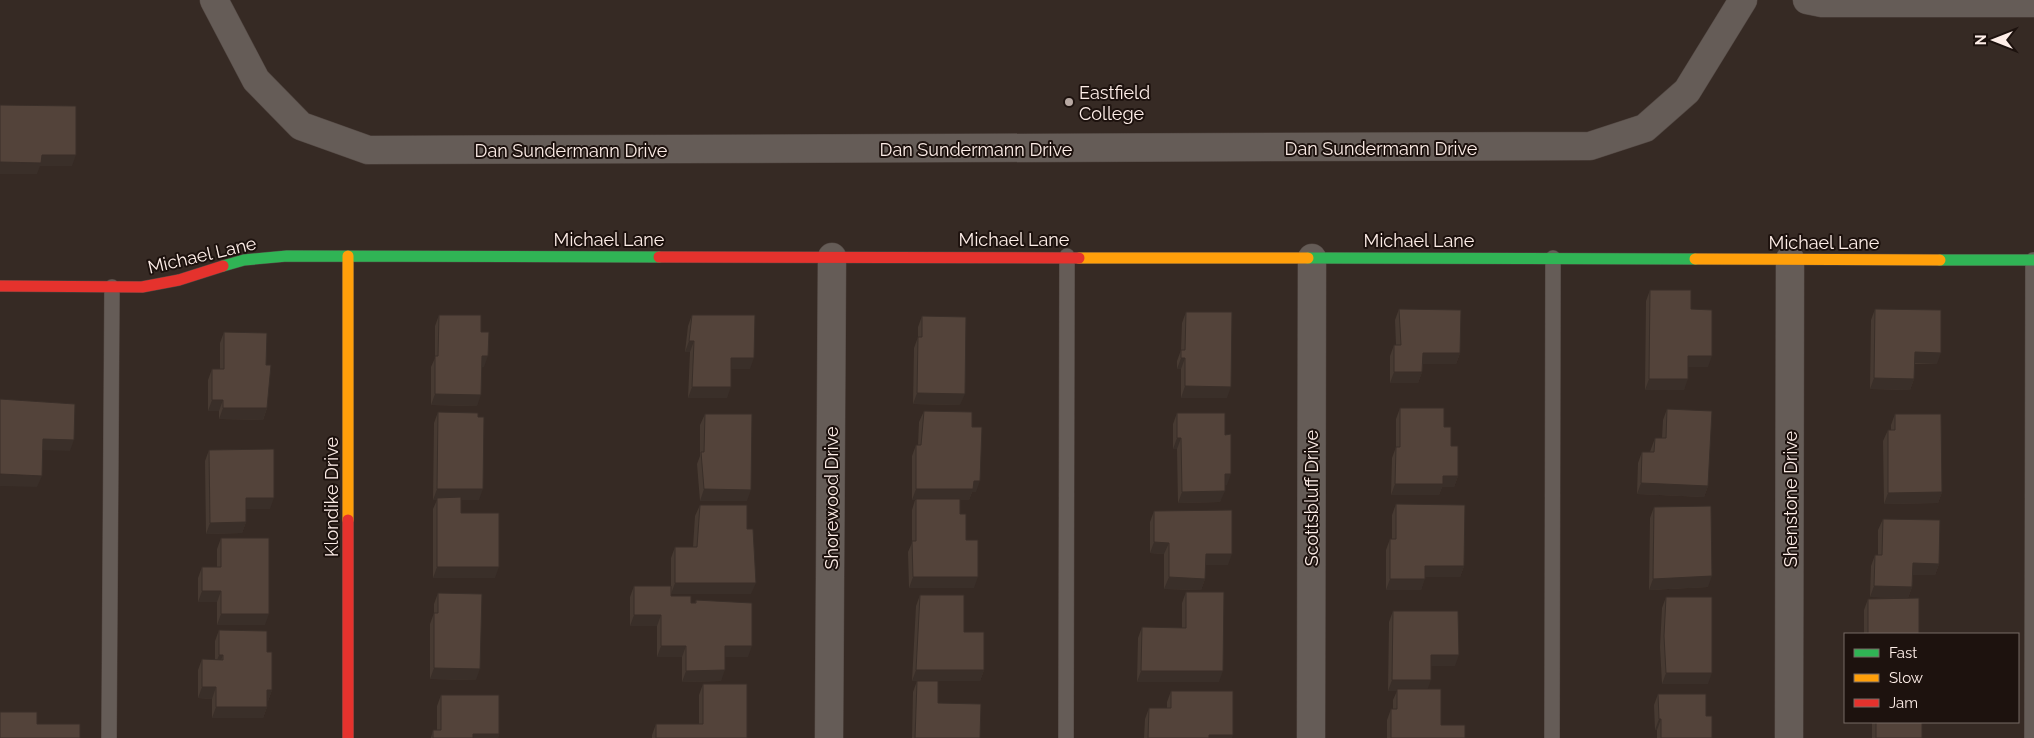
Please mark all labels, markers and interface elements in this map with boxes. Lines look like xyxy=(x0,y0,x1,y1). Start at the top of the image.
north arrow xyxy=(1969,15,2019,65)
text: N xyxy=(1973,35,1989,45)
place label: Eastfield College xyxy=(1079,82,1150,124)
marker: Eastfield College xyxy=(1063,96,1075,108)
street label: Dan Sundermann Drive xyxy=(1285,138,1478,159)
street label: Dan Sundermann Drive xyxy=(880,139,1073,160)
street label: Dan Sundermann Drive xyxy=(475,140,668,161)
street label: Michael Lane xyxy=(554,229,665,250)
street label: Michael Lane xyxy=(959,229,1070,250)
street label: Michael Lane xyxy=(1364,230,1475,251)
street label: Michael Lane xyxy=(146,232,259,278)
street label: Michael Lane xyxy=(1769,232,1880,253)
street label: Shorewood Drive xyxy=(821,426,842,569)
street label: Scottsbluff Drive xyxy=(1301,429,1322,566)
street label: Shenstone Drive xyxy=(1780,430,1801,567)
street label: Klondike Drive xyxy=(321,437,342,557)
legend xyxy=(1844,633,2019,723)
text: Fast xyxy=(1889,644,1917,662)
text: Slow xyxy=(1889,669,1923,687)
text: Jam xyxy=(1889,694,1918,712)

